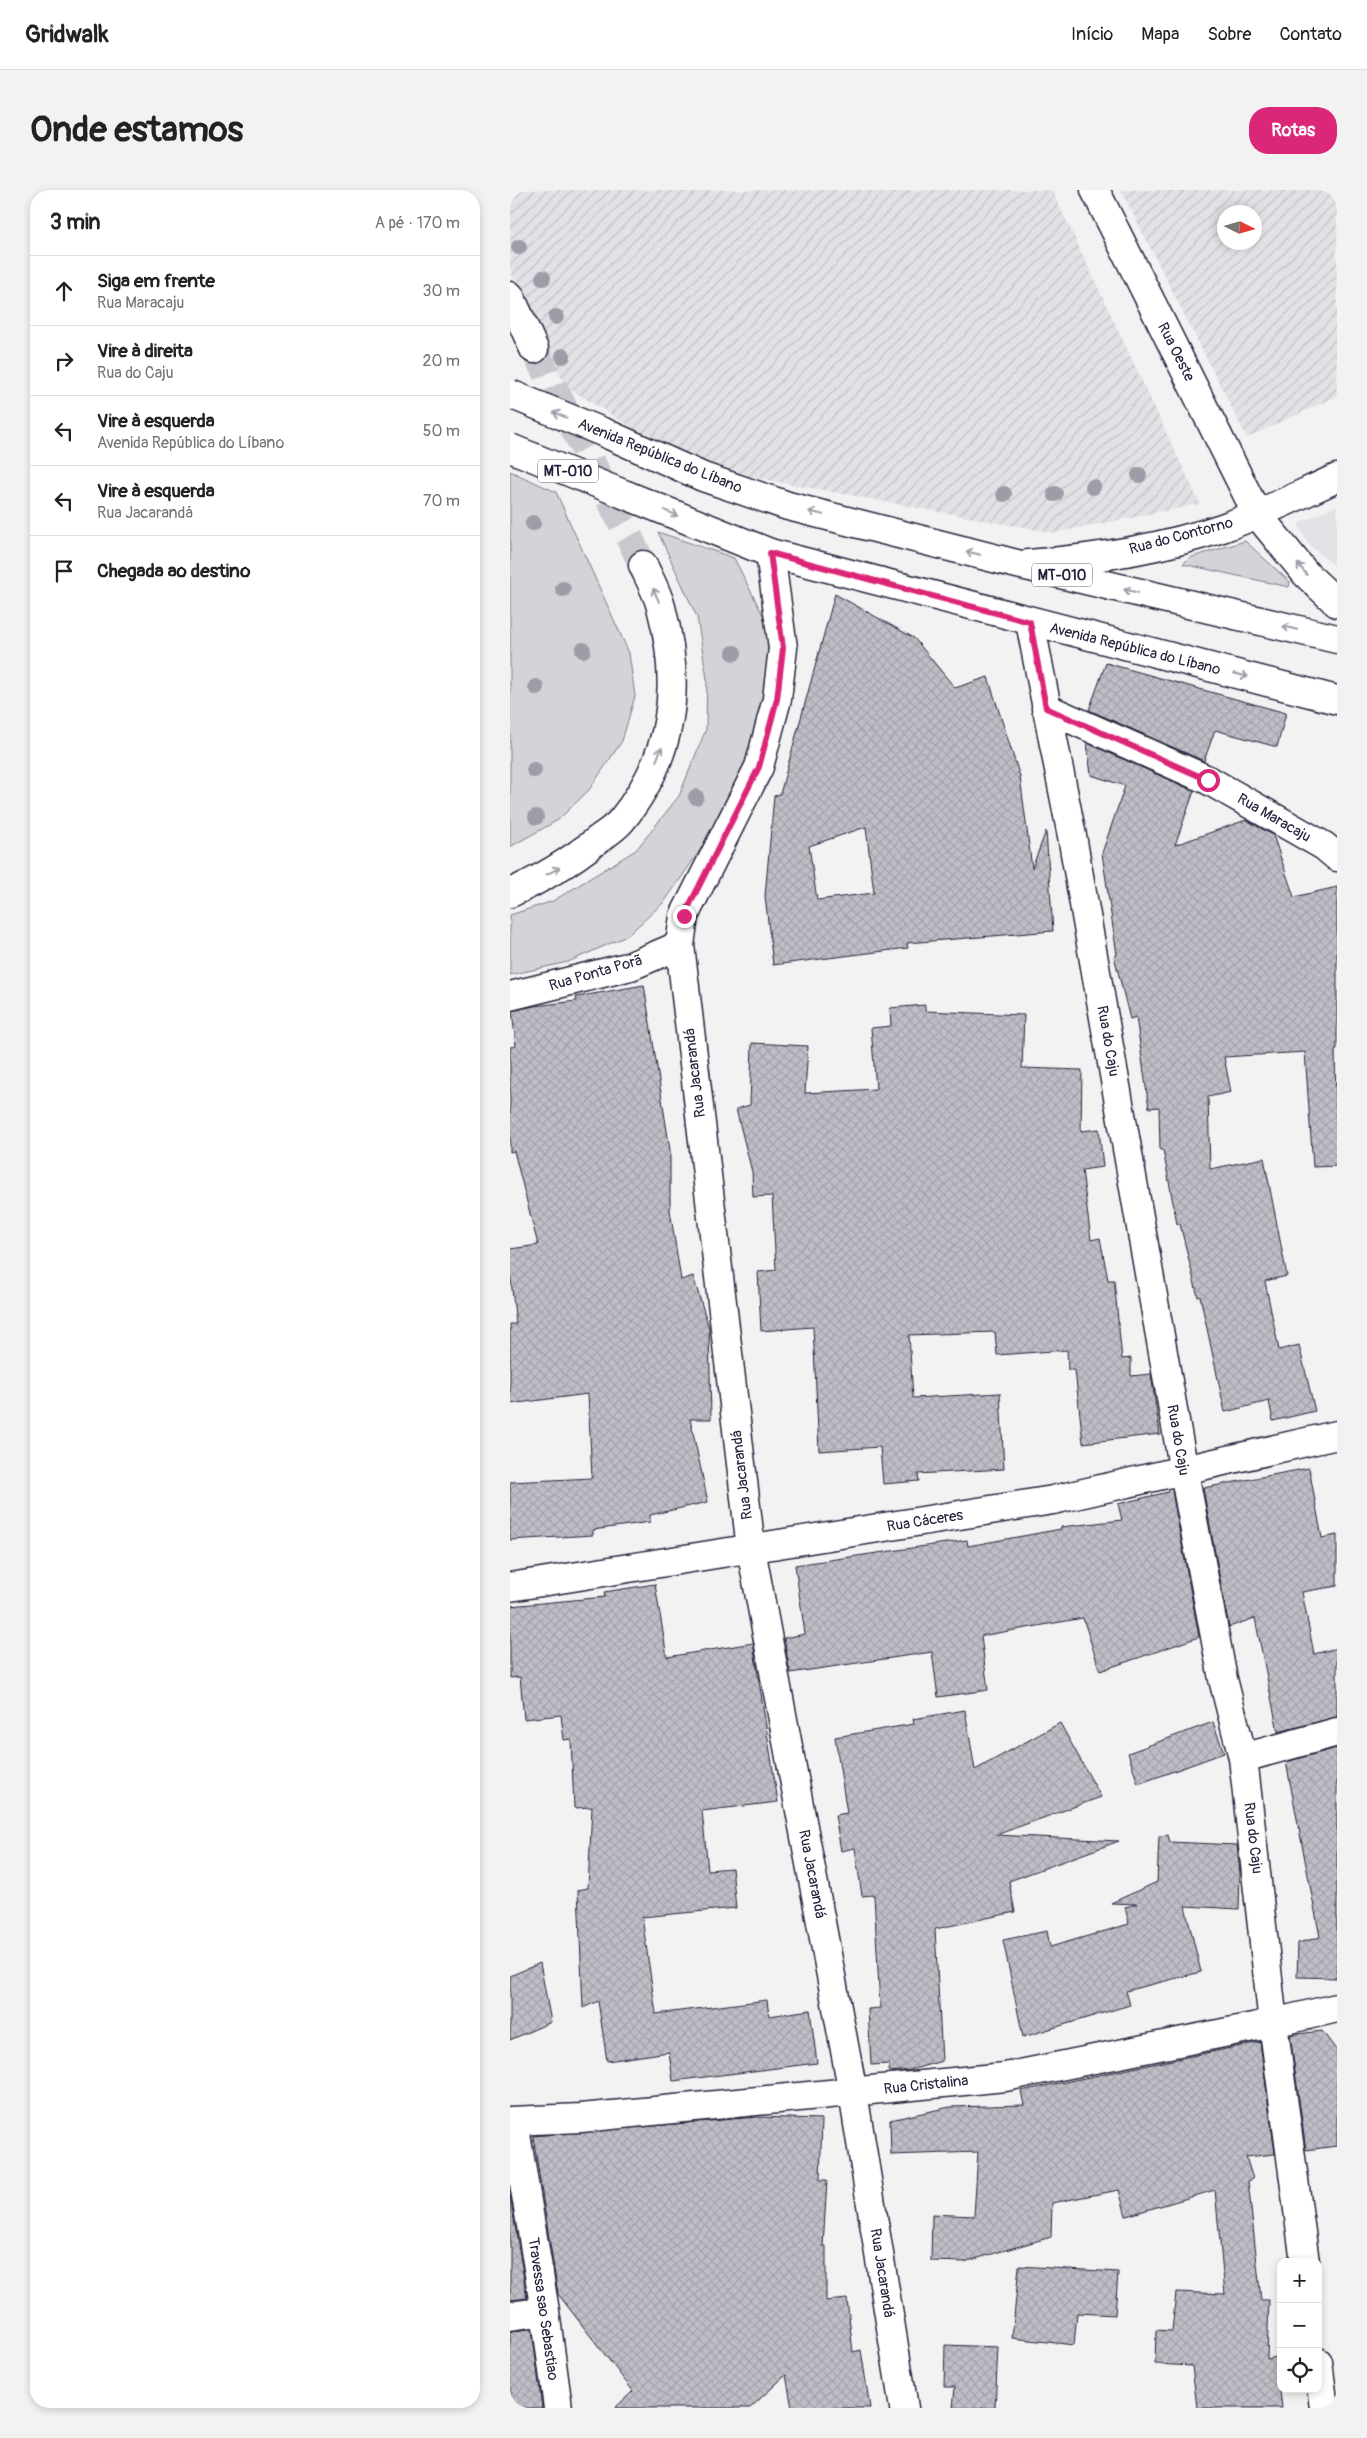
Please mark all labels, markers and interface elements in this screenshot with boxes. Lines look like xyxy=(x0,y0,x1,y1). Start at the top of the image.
text: Gridwalk xyxy=(25,20,109,49)
text: Início xyxy=(1071,23,1113,46)
text: Mapa xyxy=(1141,23,1179,46)
text: Sobre xyxy=(1207,23,1251,46)
text: Contato xyxy=(1279,23,1342,46)
button: Rotas xyxy=(1249,107,1337,154)
text: Onde estamos xyxy=(30,108,243,152)
north arrow xyxy=(1217,205,1262,250)
text: 3 min xyxy=(50,209,100,236)
text: A pé · 170 m xyxy=(375,213,460,233)
text: Siga em frente xyxy=(97,269,215,293)
icon: ahead xyxy=(50,277,78,305)
text: 30 m xyxy=(422,281,460,301)
text: Rua Maracaju xyxy=(97,293,184,313)
street label: Rua Oeste xyxy=(1153,319,1199,385)
text: Vire à direita xyxy=(97,339,193,363)
icon: right xyxy=(50,347,78,375)
text: 20 m xyxy=(422,351,460,371)
text: Rua do Caju xyxy=(97,363,174,383)
text: Vire à esquerda xyxy=(97,409,215,433)
one-way arrow xyxy=(553,409,568,419)
street label: Avenida República do Líbano xyxy=(575,414,745,498)
icon: left xyxy=(50,417,78,445)
text: 50 m xyxy=(423,421,460,441)
text: Avenida República do Líbano xyxy=(97,433,284,453)
road number: MT-010 xyxy=(538,460,598,482)
text: Vire à esquerda xyxy=(97,479,215,503)
icon: left xyxy=(50,487,78,515)
text: 70 m xyxy=(423,491,460,511)
text: Rua Jacarandá xyxy=(97,503,193,523)
one-way arrow xyxy=(808,508,824,517)
one-way arrow xyxy=(663,509,678,518)
street label: Rua do Contorno xyxy=(1127,513,1235,559)
one-way arrow xyxy=(966,548,982,557)
icon: arrive xyxy=(50,557,78,585)
text: Chegada ao destino xyxy=(97,559,250,583)
one-way arrow xyxy=(1297,563,1308,576)
road number: MT-010 xyxy=(1032,564,1092,586)
one-way arrow xyxy=(1124,586,1140,595)
one-way arrow xyxy=(651,588,661,603)
street label: Avenida República do Líbano xyxy=(1048,619,1222,679)
one-way arrow xyxy=(1282,623,1298,632)
one-way arrow xyxy=(1232,671,1248,681)
one-way arrow xyxy=(656,746,665,761)
route start xyxy=(1197,769,1220,792)
street label: Rua Maracaju xyxy=(1234,789,1314,847)
one-way arrow xyxy=(546,866,561,876)
route end xyxy=(673,905,696,928)
street label: Rua Ponta Porã xyxy=(547,951,645,995)
street label: Rua do Caju xyxy=(1092,1004,1124,1078)
street label: Rua Jacarandá xyxy=(680,1027,710,1119)
street label: Rua do Caju xyxy=(1162,1403,1194,1477)
street label: Rua Jacarandá xyxy=(727,1429,757,1521)
street label: Rua Cáceres xyxy=(886,1506,965,1536)
street label: Rua do Caju xyxy=(1239,1801,1267,1875)
street label: Rua Jacarandá xyxy=(794,1828,830,1920)
street label: Rua Cristalina xyxy=(883,2071,969,2099)
street label: Rua Jacarandá xyxy=(866,2227,898,2319)
street label: Travessa sao Sebastiao xyxy=(524,2236,562,2382)
map controls xyxy=(1277,2258,1322,2393)
button: + xyxy=(1277,2258,1322,2303)
button: − xyxy=(1277,2303,1322,2348)
button: locate xyxy=(1277,2348,1322,2393)

